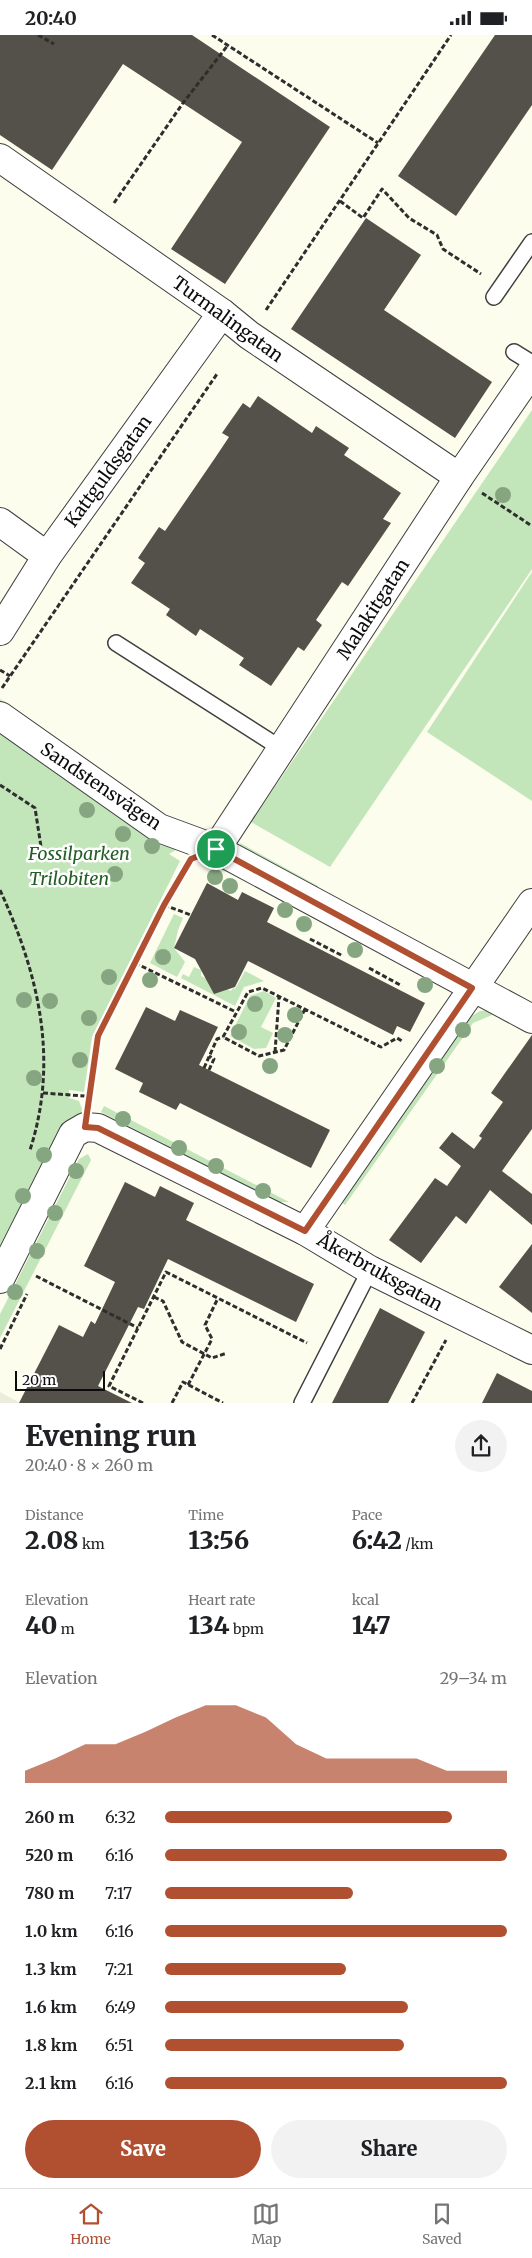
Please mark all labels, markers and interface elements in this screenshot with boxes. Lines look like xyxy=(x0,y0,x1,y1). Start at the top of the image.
text: 20:40 xyxy=(25,6,77,30)
street label: Turmalingatan xyxy=(168,271,288,367)
street label: Kattguldsgatan xyxy=(60,411,156,531)
street label: Malakitgatan xyxy=(332,554,414,664)
street label: Sandstensvägen xyxy=(36,737,166,835)
pin xyxy=(195,828,237,870)
icon: arrive xyxy=(202,835,230,863)
park label: Fossilparken xyxy=(27,842,130,865)
park label: Trilobiten xyxy=(29,867,109,890)
street label: Åkerbruksgatan xyxy=(312,1228,447,1316)
scale bar xyxy=(15,1368,105,1391)
text: 20 m xyxy=(22,1371,56,1389)
text: Evening run xyxy=(25,1418,196,1454)
button: share xyxy=(455,1420,507,1472)
text: 20:40 · 8 × 260 m xyxy=(25,1455,153,1475)
text: Distance xyxy=(25,1506,84,1524)
text: Time xyxy=(188,1506,224,1524)
text: Pace xyxy=(352,1506,382,1524)
text: 2.08 xyxy=(25,1524,79,1556)
text: 13:56 xyxy=(188,1524,249,1556)
text: 6:42 xyxy=(352,1524,402,1556)
text: km xyxy=(79,1535,105,1553)
text: /km xyxy=(402,1535,433,1553)
text: Elevation xyxy=(25,1591,89,1609)
text: Heart rate xyxy=(188,1591,255,1609)
text: kcal xyxy=(352,1591,379,1609)
text: 40 xyxy=(25,1609,57,1641)
text: 134 xyxy=(188,1609,230,1641)
text: 147 xyxy=(352,1609,391,1641)
text: m xyxy=(57,1620,75,1638)
text: bpm xyxy=(230,1620,264,1638)
text: Elevation xyxy=(25,1668,98,1688)
text: 29–34 m xyxy=(440,1668,507,1688)
text: 260 m xyxy=(25,1807,74,1827)
text: 6:32 xyxy=(105,1807,136,1827)
text: 520 m xyxy=(25,1845,73,1865)
text: 6:16 xyxy=(105,1845,134,1865)
text: 780 m xyxy=(25,1883,74,1903)
text: 7:17 xyxy=(105,1883,132,1903)
text: 1.0 km xyxy=(25,1921,78,1941)
text: 6:16 xyxy=(105,1921,134,1941)
text: 1.3 km xyxy=(25,1959,77,1979)
text: 7:21 xyxy=(105,1959,133,1979)
text: 1.6 km xyxy=(25,1997,77,2017)
text: 6:49 xyxy=(105,1997,136,2017)
text: 1.8 km xyxy=(25,2035,77,2055)
text: 6:51 xyxy=(105,2035,133,2055)
text: 2.1 km xyxy=(25,2073,76,2093)
text: 6:16 xyxy=(105,2073,134,2093)
button: Save xyxy=(25,2120,261,2178)
button: Share xyxy=(271,2120,507,2178)
tab: Home xyxy=(70,2200,111,2248)
tab: Map xyxy=(251,2200,281,2248)
tab: Saved xyxy=(422,2200,462,2248)

